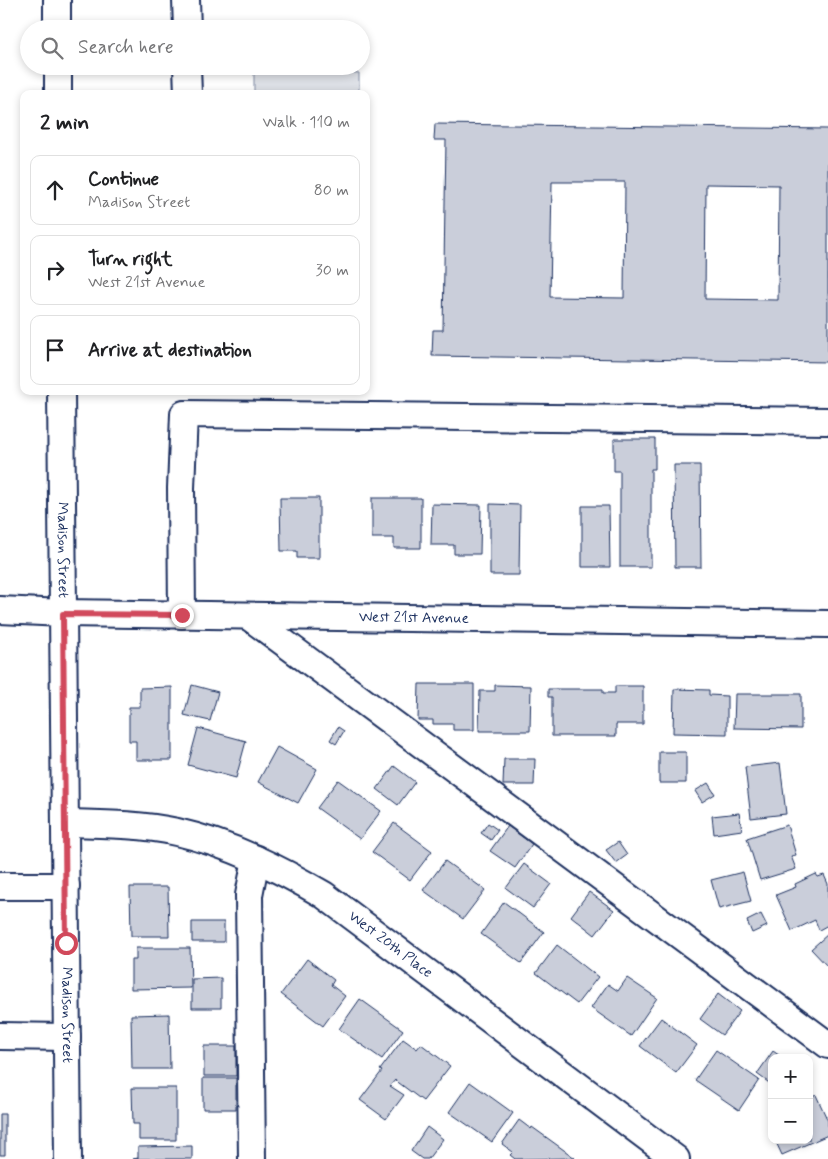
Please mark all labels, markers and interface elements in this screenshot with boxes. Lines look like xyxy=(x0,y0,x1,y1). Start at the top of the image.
search box xyxy=(20,20,370,75)
icon: search xyxy=(38,34,66,62)
text: Search here xyxy=(78,35,174,60)
text: 2 min xyxy=(40,109,89,137)
text: Walk · 110 m xyxy=(262,112,350,133)
text: Continue xyxy=(88,167,159,192)
icon: ahead xyxy=(41,176,69,204)
text: 80 m xyxy=(314,180,349,201)
text: Madison Street xyxy=(88,192,190,213)
text: Turn right xyxy=(88,247,172,272)
icon: right xyxy=(41,256,69,284)
text: 30 m xyxy=(316,260,349,281)
text: West 21st Avenue xyxy=(88,272,205,293)
icon: arrive xyxy=(41,336,69,364)
text: Arrive at destination xyxy=(88,338,252,363)
street label: Madison Street xyxy=(52,502,73,598)
route end xyxy=(171,604,194,627)
street label: West 21st Avenue xyxy=(359,607,469,629)
street label: West 20th Place xyxy=(344,907,437,983)
route start xyxy=(55,932,78,955)
street label: Madison Street xyxy=(56,967,77,1063)
map controls xyxy=(768,1054,813,1144)
button: + xyxy=(768,1054,813,1099)
button: − xyxy=(768,1099,813,1144)

